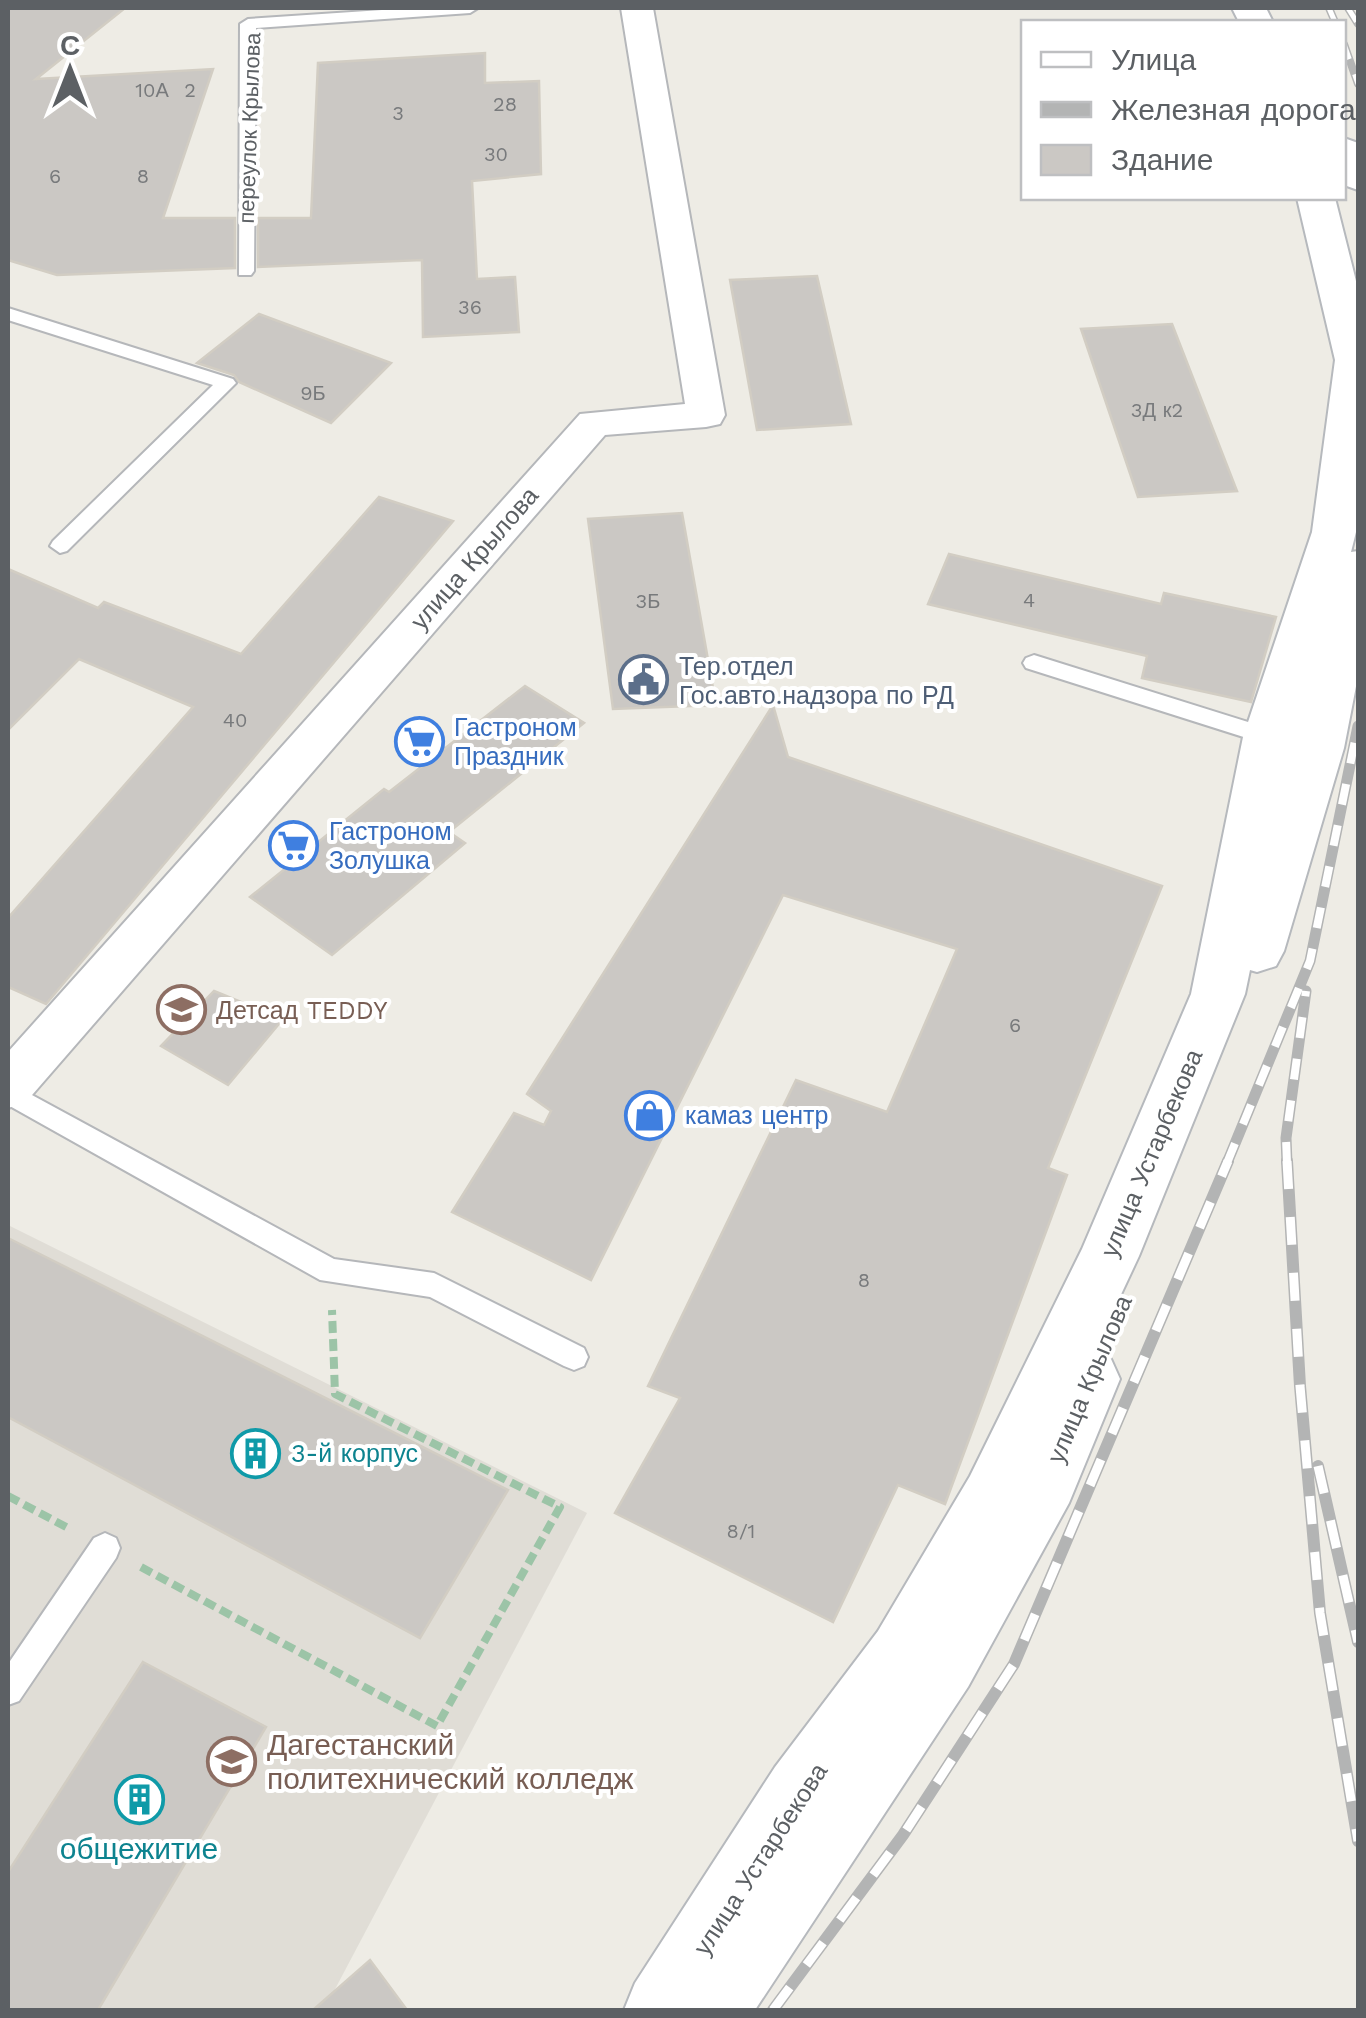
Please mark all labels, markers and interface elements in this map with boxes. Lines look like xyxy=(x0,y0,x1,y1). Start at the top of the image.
north arrow xyxy=(20,20,120,120)
legend xyxy=(1021,20,1346,200)
text: С xyxy=(60,29,80,62)
street label: переулок Крылова xyxy=(234,31,265,224)
text: Улица xyxy=(1111,42,1196,77)
house number: 10А xyxy=(135,78,169,102)
house number: 2 xyxy=(184,78,196,102)
house number: 28 xyxy=(493,92,517,116)
text: Железная дорога xyxy=(1111,92,1356,127)
house number: 3 xyxy=(392,101,404,125)
house number: 30 xyxy=(484,142,508,166)
text: Здание xyxy=(1111,142,1213,177)
house number: 6 xyxy=(49,164,61,188)
house number: 8 xyxy=(137,164,149,188)
house number: 36 xyxy=(458,295,482,319)
house number: 9Б xyxy=(300,381,326,405)
house number: 3Д к2 xyxy=(1131,398,1183,422)
street label: улица Крылова xyxy=(405,481,544,636)
house number: 4 xyxy=(1023,588,1035,612)
house number: 3Б xyxy=(636,589,660,613)
place label: Тер.отдел Гос.авто.надзора по РД xyxy=(679,652,954,710)
public building icon: Тер.отдел Гос.авто.надзора по РД xyxy=(618,654,670,706)
house number: 40 xyxy=(223,708,247,732)
place label: Гастроном Праздник xyxy=(454,713,577,771)
supermarket icon: Гастроном Праздник xyxy=(393,715,445,767)
place label: Гастроном Золушка xyxy=(329,817,452,875)
supermarket icon: Гастроном Золушка xyxy=(268,819,320,871)
school or university icon: Детсад TEDDY xyxy=(155,984,207,1036)
place label: Детсад TEDDY xyxy=(216,996,388,1025)
house number: 6 xyxy=(1009,1013,1021,1037)
street label: улица Устарбекова xyxy=(1095,1045,1208,1261)
shop icon: камаз центр xyxy=(624,1089,676,1141)
place label: камаз центр xyxy=(685,1101,828,1130)
house number: 8 xyxy=(858,1268,870,1292)
street label: улица Крылова xyxy=(1041,1291,1138,1467)
building icon: 3-й корпус xyxy=(230,1427,282,1479)
place label: 3-й корпус xyxy=(291,1439,418,1468)
house number: 8/1 xyxy=(727,1519,755,1543)
place label: Дагестанский политехнический колледж xyxy=(267,1727,634,1796)
school or university icon: Дагестанский политехнический колледж xyxy=(206,1736,258,1788)
street label: улица Устарбекова xyxy=(688,1758,833,1961)
building icon: общежитие xyxy=(113,1774,165,1826)
place label: общежитие xyxy=(60,1831,218,1866)

